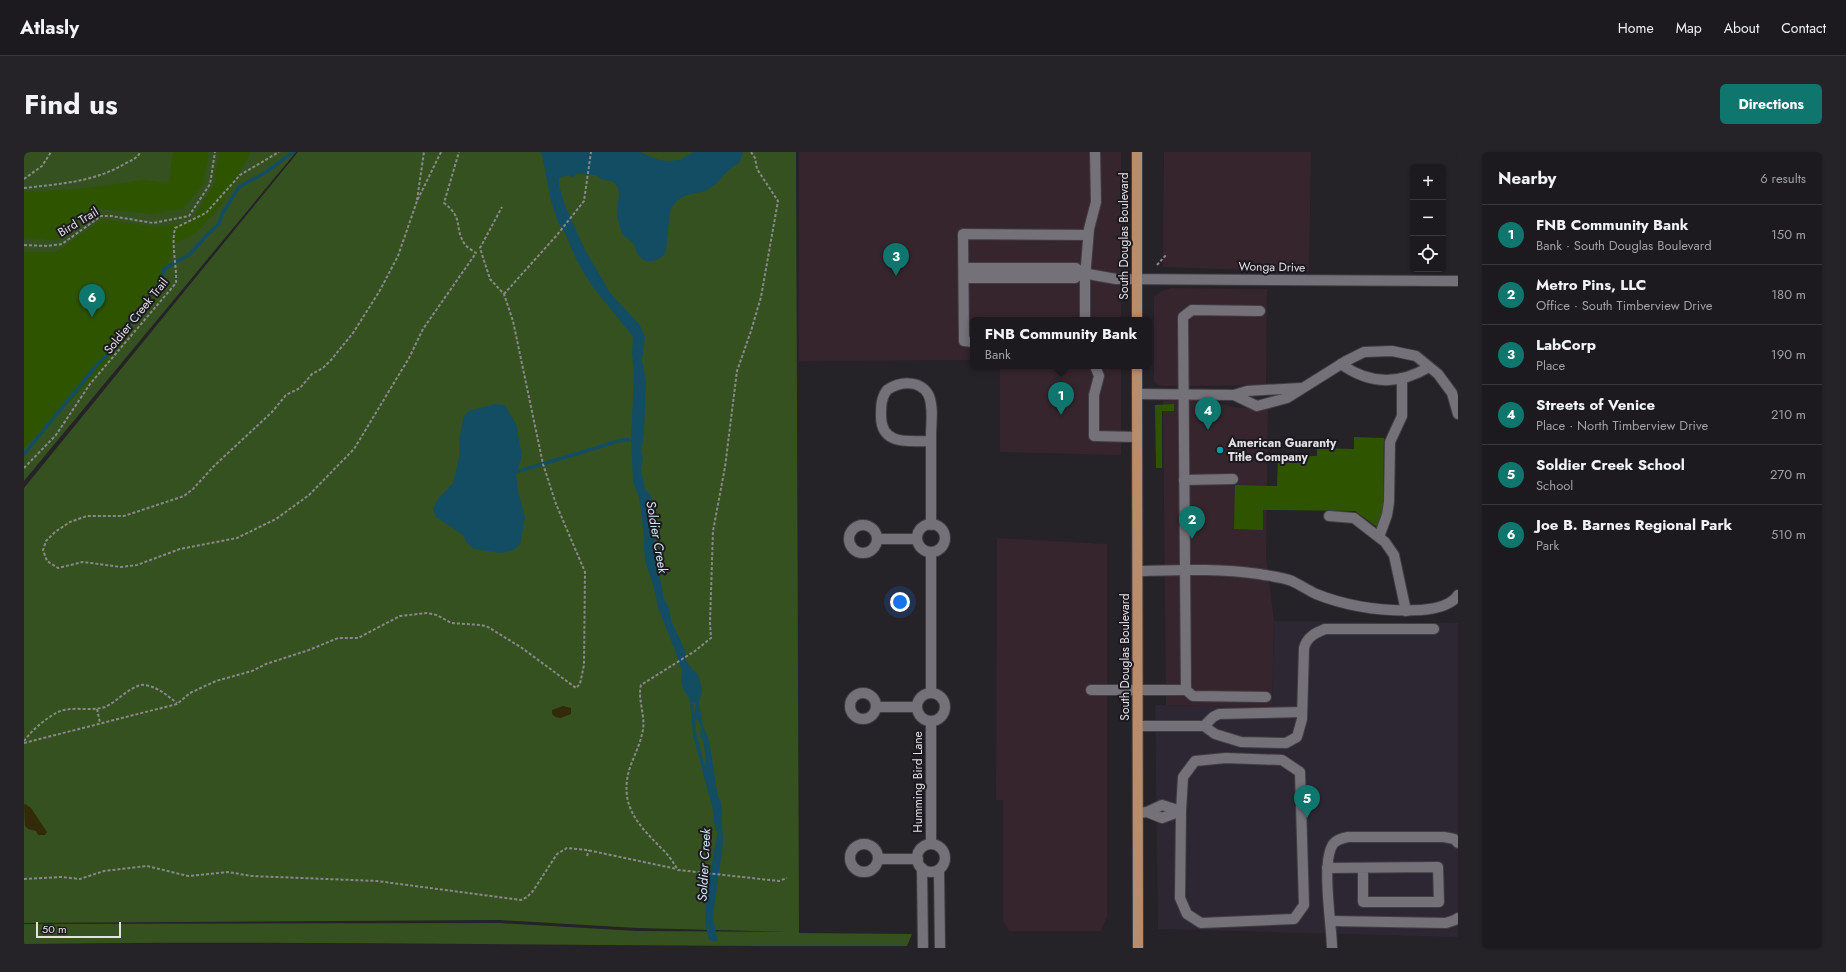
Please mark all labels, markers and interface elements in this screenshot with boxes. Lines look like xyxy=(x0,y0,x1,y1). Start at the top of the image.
text: Atlasly xyxy=(20,14,79,41)
text: Home xyxy=(1618,18,1654,38)
text: Map xyxy=(1676,18,1702,38)
text: About xyxy=(1724,18,1759,38)
text: Contact xyxy=(1781,18,1826,38)
text: Find us xyxy=(24,84,118,125)
button: Directions xyxy=(1720,84,1822,124)
map controls xyxy=(1410,164,1446,272)
button: + xyxy=(1410,164,1446,200)
text: Nearby xyxy=(1498,166,1556,190)
text: 6 results xyxy=(1760,169,1806,188)
street label: South Douglas Boulevard xyxy=(1115,172,1133,300)
button: − xyxy=(1410,200,1446,236)
street label: Bird Trail xyxy=(54,203,102,241)
text: FNB Community Bank xyxy=(1536,214,1688,236)
text: 1 xyxy=(1508,225,1514,244)
text: 150 m xyxy=(1771,225,1806,244)
button: locate xyxy=(1410,236,1446,272)
text: Bank · South Douglas Boulevard xyxy=(1536,236,1712,255)
pin: 3 xyxy=(883,243,909,276)
street label: Wonga Drive xyxy=(1239,257,1305,277)
street label: Soldier Creek Trail xyxy=(100,274,172,358)
text: Metro Pins, LLC xyxy=(1536,274,1646,296)
pin: 6 xyxy=(79,284,105,317)
text: 2 xyxy=(1507,285,1515,304)
text: 180 m xyxy=(1771,285,1806,304)
text: Office · South Timberview Drive xyxy=(1536,296,1712,315)
popup xyxy=(970,317,1152,369)
text: FNB Community Bank xyxy=(985,323,1137,345)
text: LabCorp xyxy=(1536,334,1596,356)
text: Bank xyxy=(985,345,1011,364)
text: 3 xyxy=(1507,345,1515,364)
text: 190 m xyxy=(1771,345,1806,364)
text: Place xyxy=(1536,356,1565,375)
pin: 1 xyxy=(1048,382,1074,415)
text: Streets of Venice xyxy=(1536,394,1655,416)
pin: 4 xyxy=(1195,397,1221,430)
text: 4 xyxy=(1506,405,1516,424)
text: 210 m xyxy=(1771,405,1806,424)
text: Place · North Timberview Drive xyxy=(1536,416,1708,435)
place label: American Guaranty Title Company xyxy=(1227,434,1337,466)
marker: American Guaranty Title Company xyxy=(1215,445,1225,455)
text: Soldier Creek School xyxy=(1536,454,1685,476)
text: 5 xyxy=(1507,465,1515,484)
text: 270 m xyxy=(1770,465,1806,484)
text: School xyxy=(1536,476,1573,495)
water label: Soldier Creek xyxy=(641,499,673,575)
pin: 2 xyxy=(1179,506,1205,539)
text: Joe B. Barnes Regional Park xyxy=(1536,514,1732,536)
text: 6 xyxy=(1507,525,1515,544)
text: 510 m xyxy=(1771,525,1806,544)
text: Park xyxy=(1536,536,1559,555)
your location xyxy=(890,592,910,612)
street label: South Douglas Boulevard xyxy=(1116,593,1134,721)
street label: Humming Bird Lane xyxy=(909,731,927,833)
pin: 5 xyxy=(1294,785,1320,818)
water label: Soldier Creek xyxy=(693,827,715,902)
scale bar xyxy=(36,920,121,939)
text: 50 m xyxy=(42,921,67,937)

